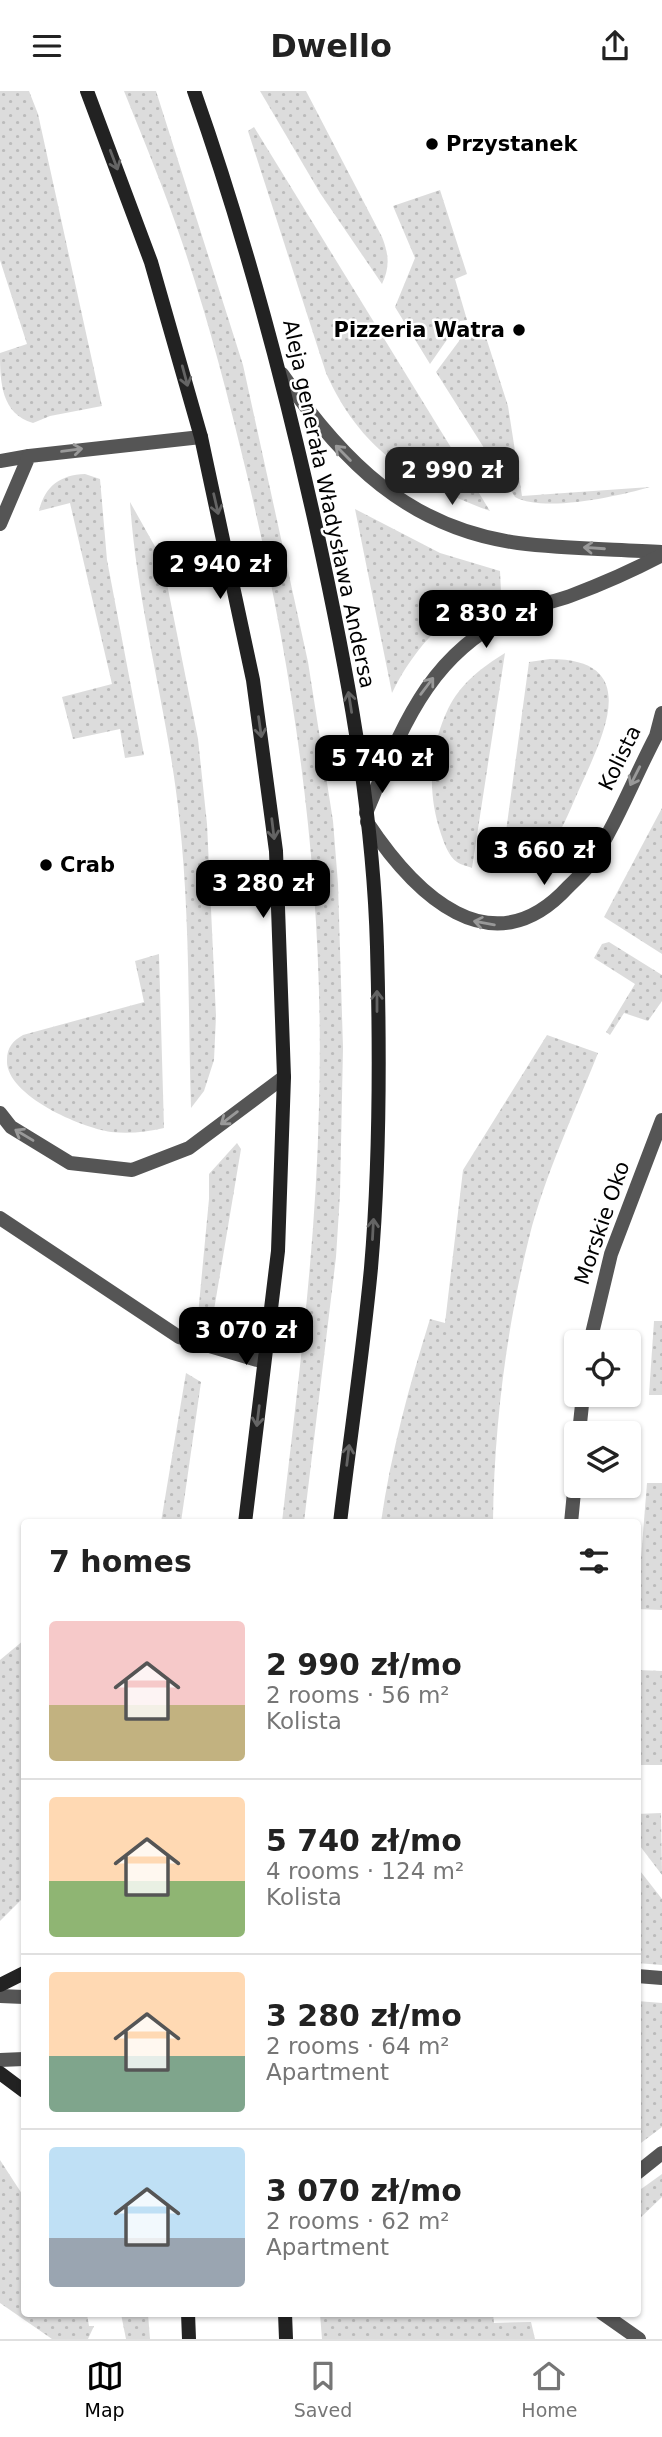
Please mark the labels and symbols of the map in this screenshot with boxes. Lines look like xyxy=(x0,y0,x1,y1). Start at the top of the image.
place label: Przystanek xyxy=(446,132,579,156)
marker: Przystanek xyxy=(424,136,440,152)
one-way arrow xyxy=(109,149,121,171)
street label: Aleja generała Władysława Andersa xyxy=(278,318,380,690)
place label: Pizzeria Watra xyxy=(334,318,505,342)
marker: Pizzeria Watra xyxy=(511,322,527,338)
one-way arrow xyxy=(179,365,192,387)
one-way arrow xyxy=(60,444,83,457)
one-way arrow xyxy=(335,444,352,461)
pin: 2 990 zł xyxy=(380,447,524,507)
one-way arrow xyxy=(210,492,223,515)
pin: 2 940 zł xyxy=(148,541,292,601)
one-way arrow xyxy=(583,541,606,554)
pin: 2 830 zł xyxy=(414,591,558,650)
one-way arrow xyxy=(420,677,435,696)
one-way arrow xyxy=(343,691,356,714)
one-way arrow xyxy=(254,715,267,738)
street label: Kolista xyxy=(594,722,646,794)
pin: 5 740 zł xyxy=(310,735,454,795)
one-way arrow xyxy=(628,765,642,786)
one-way arrow xyxy=(267,817,280,840)
pin: 3 660 zł xyxy=(472,827,616,887)
place label: Crab xyxy=(60,853,115,877)
marker: Crab xyxy=(38,857,54,873)
pin: 3 280 zł xyxy=(191,861,335,920)
one-way arrow xyxy=(474,916,496,929)
one-way arrow xyxy=(370,990,384,1013)
one-way arrow xyxy=(220,1111,239,1126)
one-way arrow xyxy=(15,1127,34,1142)
street label: Morskie Oko xyxy=(570,1158,634,1288)
one-way arrow xyxy=(366,1217,379,1240)
pin: 3 070 zł xyxy=(174,1307,318,1367)
one-way arrow xyxy=(251,1404,264,1426)
one-way arrow xyxy=(342,1444,355,1467)

